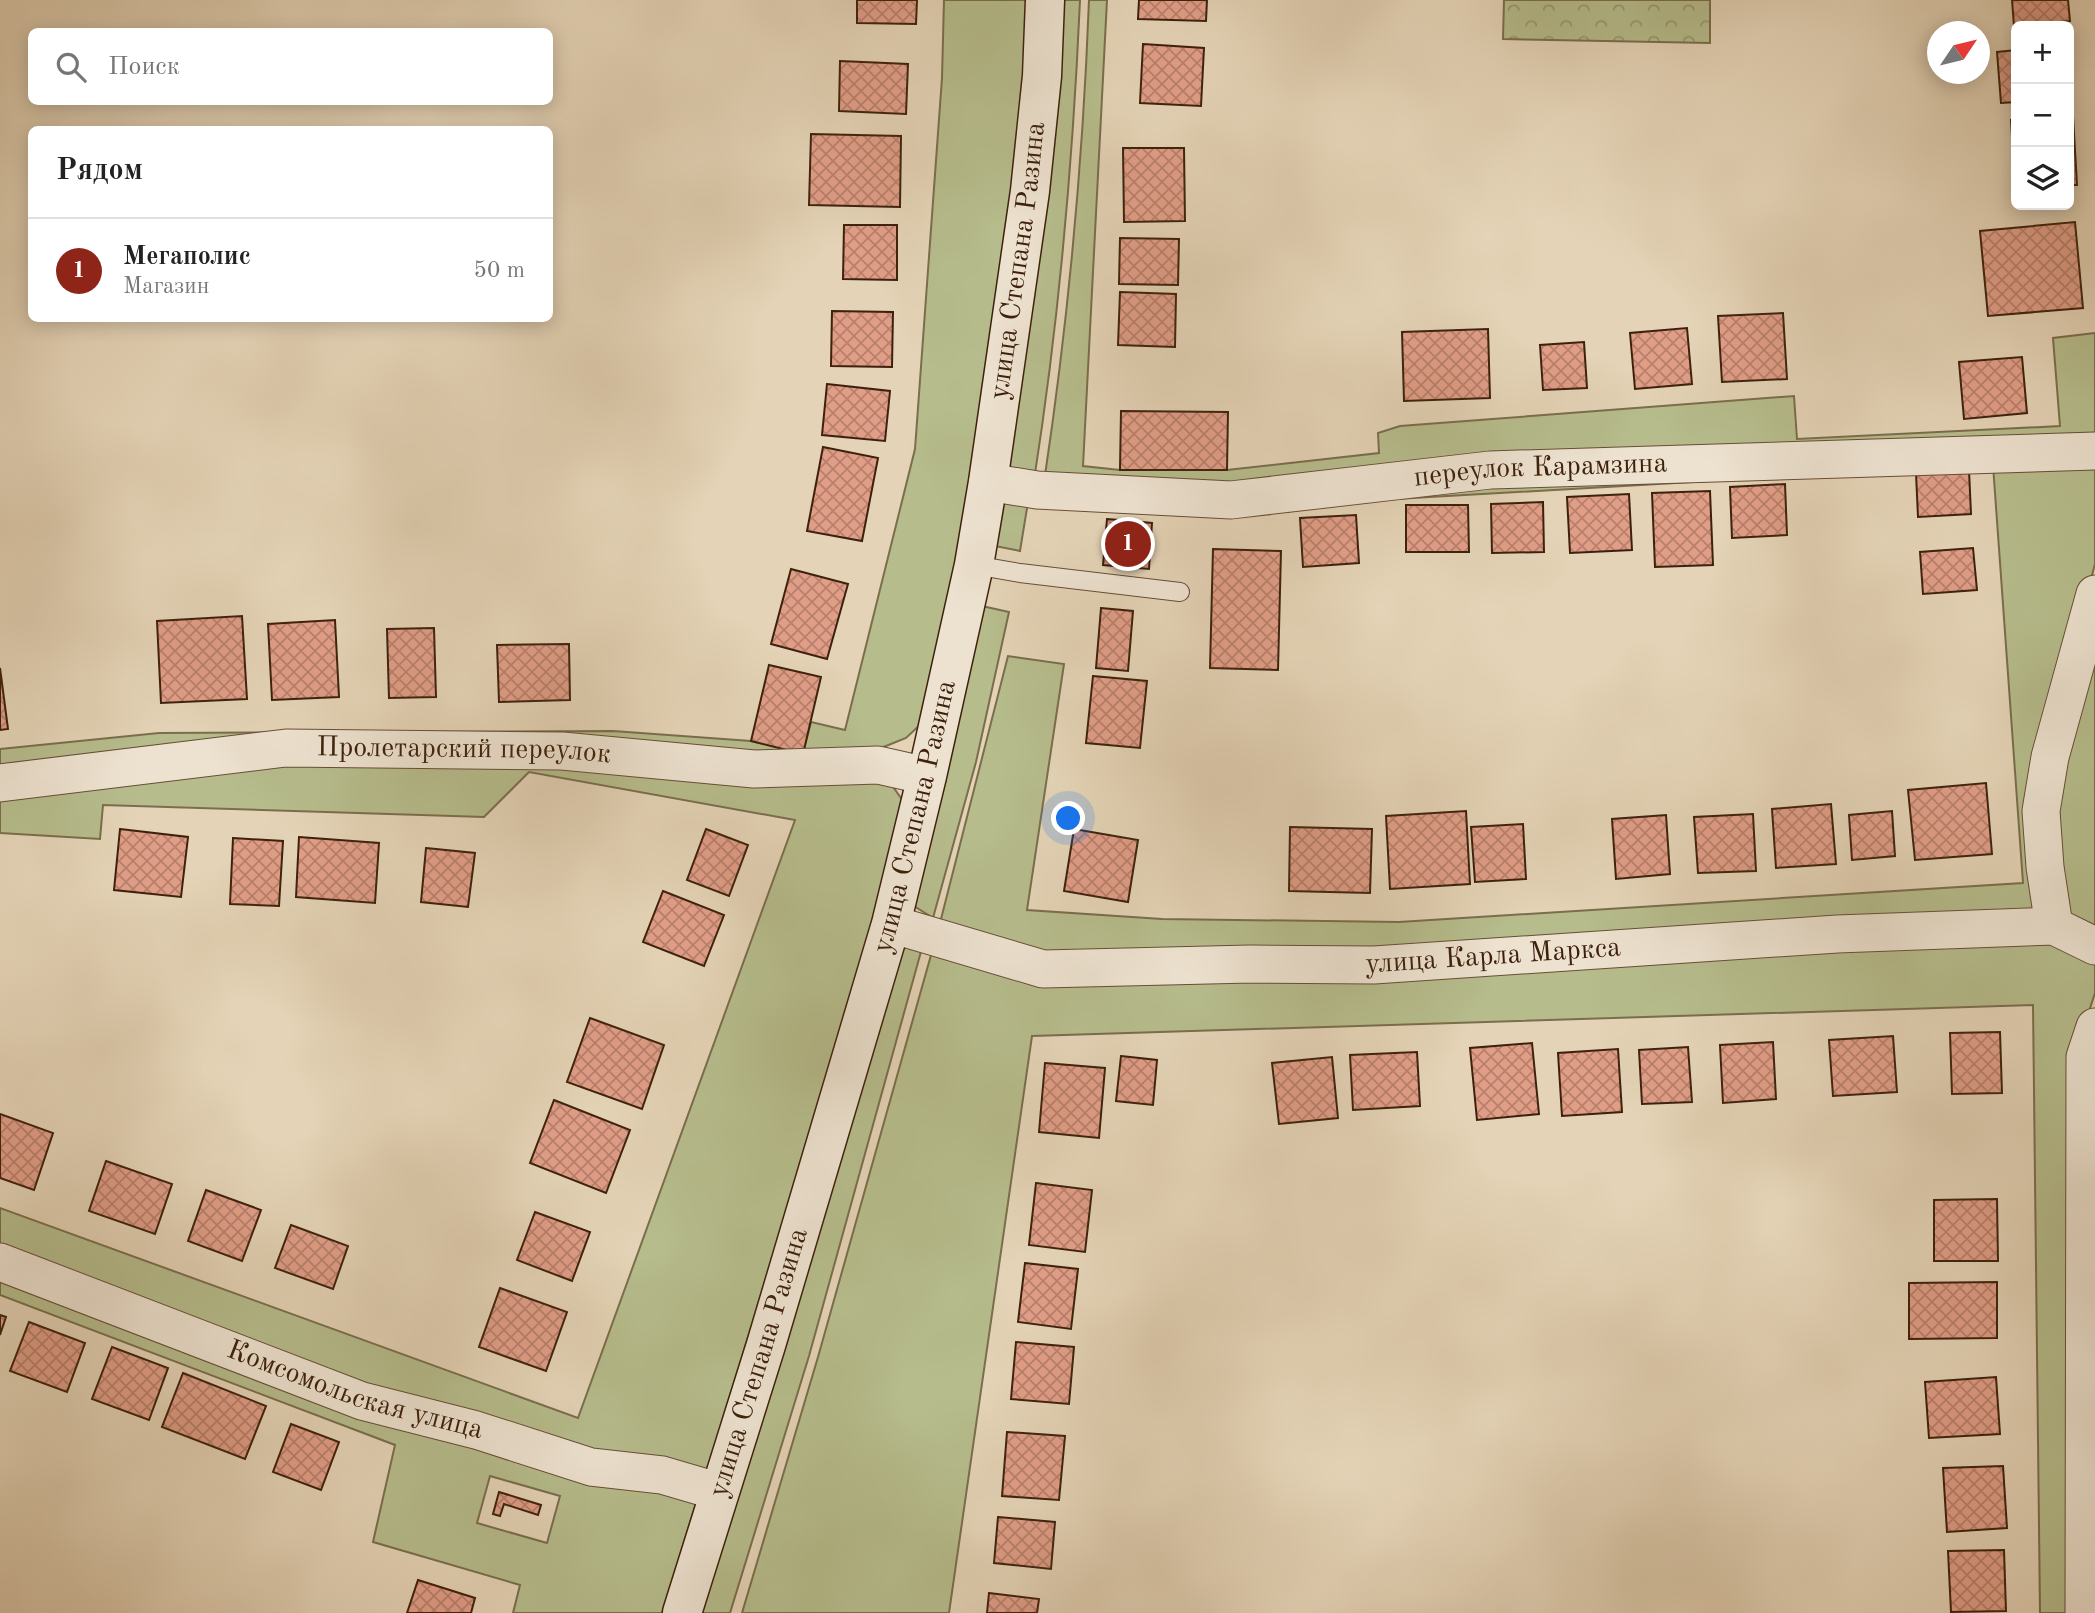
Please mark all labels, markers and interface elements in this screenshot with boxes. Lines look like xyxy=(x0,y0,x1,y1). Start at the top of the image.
north arrow xyxy=(1927,21,1990,84)
map controls xyxy=(2011,21,2074,210)
button: + xyxy=(2011,21,2074,84)
search box xyxy=(28,28,553,105)
icon: search xyxy=(52,48,90,86)
text: Поиск xyxy=(108,54,180,80)
button: − xyxy=(2011,84,2074,147)
street label: улица Степана Разина xyxy=(986,120,1051,402)
button: layers xyxy=(2011,147,2074,210)
text: Рядом xyxy=(56,156,143,186)
text: Мегаполис xyxy=(123,244,251,270)
text: 1 xyxy=(72,259,86,282)
text: 50 m xyxy=(474,259,525,282)
text: Магазин xyxy=(123,275,209,298)
street label: переулок Карамзина xyxy=(1412,450,1668,493)
pin: 1 xyxy=(1105,518,1151,570)
street label: улица Степана Разина xyxy=(869,677,962,957)
street label: Пролетарский переулок xyxy=(317,734,612,770)
your location xyxy=(1051,801,1085,835)
street label: улица Карла Маркса xyxy=(1365,934,1622,979)
street label: улица Степана Разина xyxy=(705,1225,814,1501)
street label: Комсомольская улица xyxy=(223,1336,486,1445)

